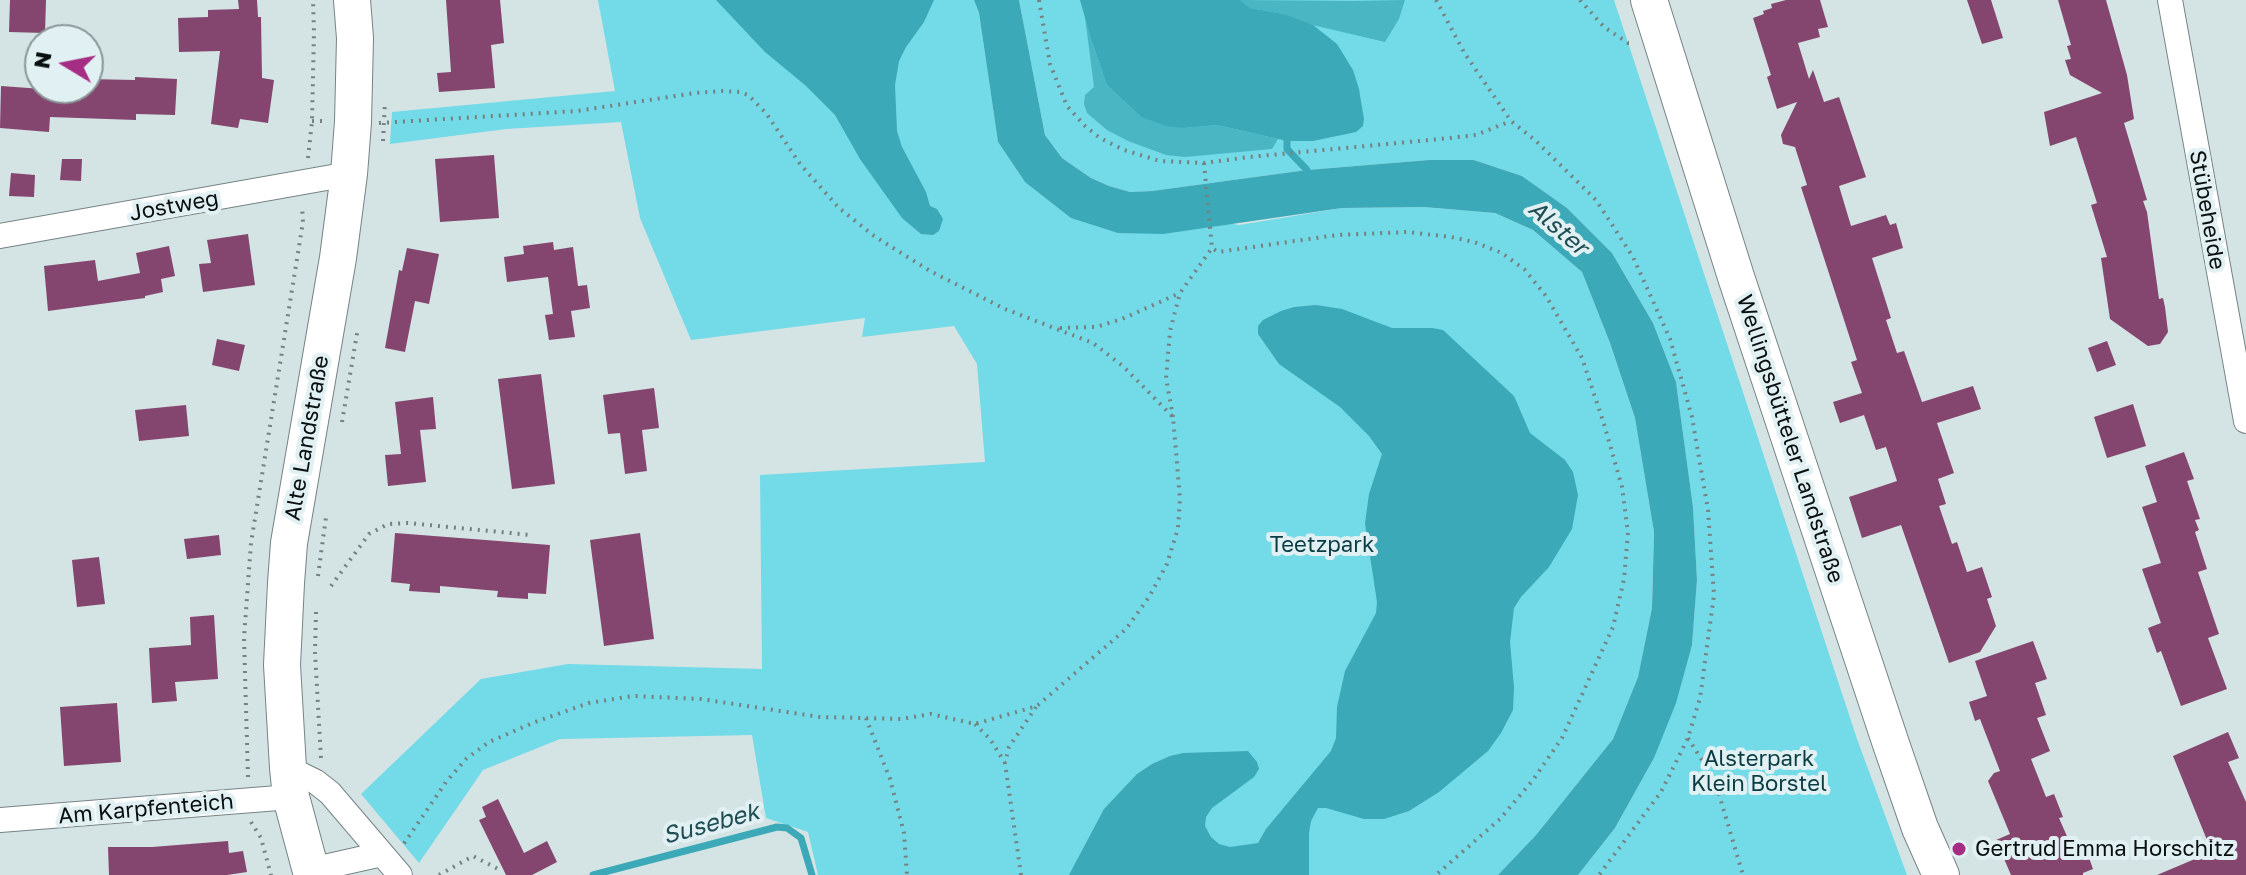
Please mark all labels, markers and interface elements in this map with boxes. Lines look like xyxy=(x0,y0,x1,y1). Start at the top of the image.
north arrow xyxy=(24,24,104,104)
text: N xyxy=(27,50,57,71)
street label: Stübeheide xyxy=(2184,148,2230,272)
street label: Jostweg xyxy=(127,185,221,227)
water label: Alster xyxy=(1523,195,1593,261)
street label: Wellingsbütteler Landstraße xyxy=(1731,292,1849,586)
street label: Alte Landstraße xyxy=(280,353,334,523)
park label: Teetzpark xyxy=(1270,532,1374,558)
park label: Alsterpark Klein Borstel xyxy=(1691,746,1827,798)
street label: Am Karpfenteich xyxy=(57,788,235,830)
water label: Susebek xyxy=(660,797,762,851)
place label: Gertrud Emma Horschitz xyxy=(1975,836,2234,862)
marker: Gertrud Emma Horschitz xyxy=(1950,840,1968,858)

